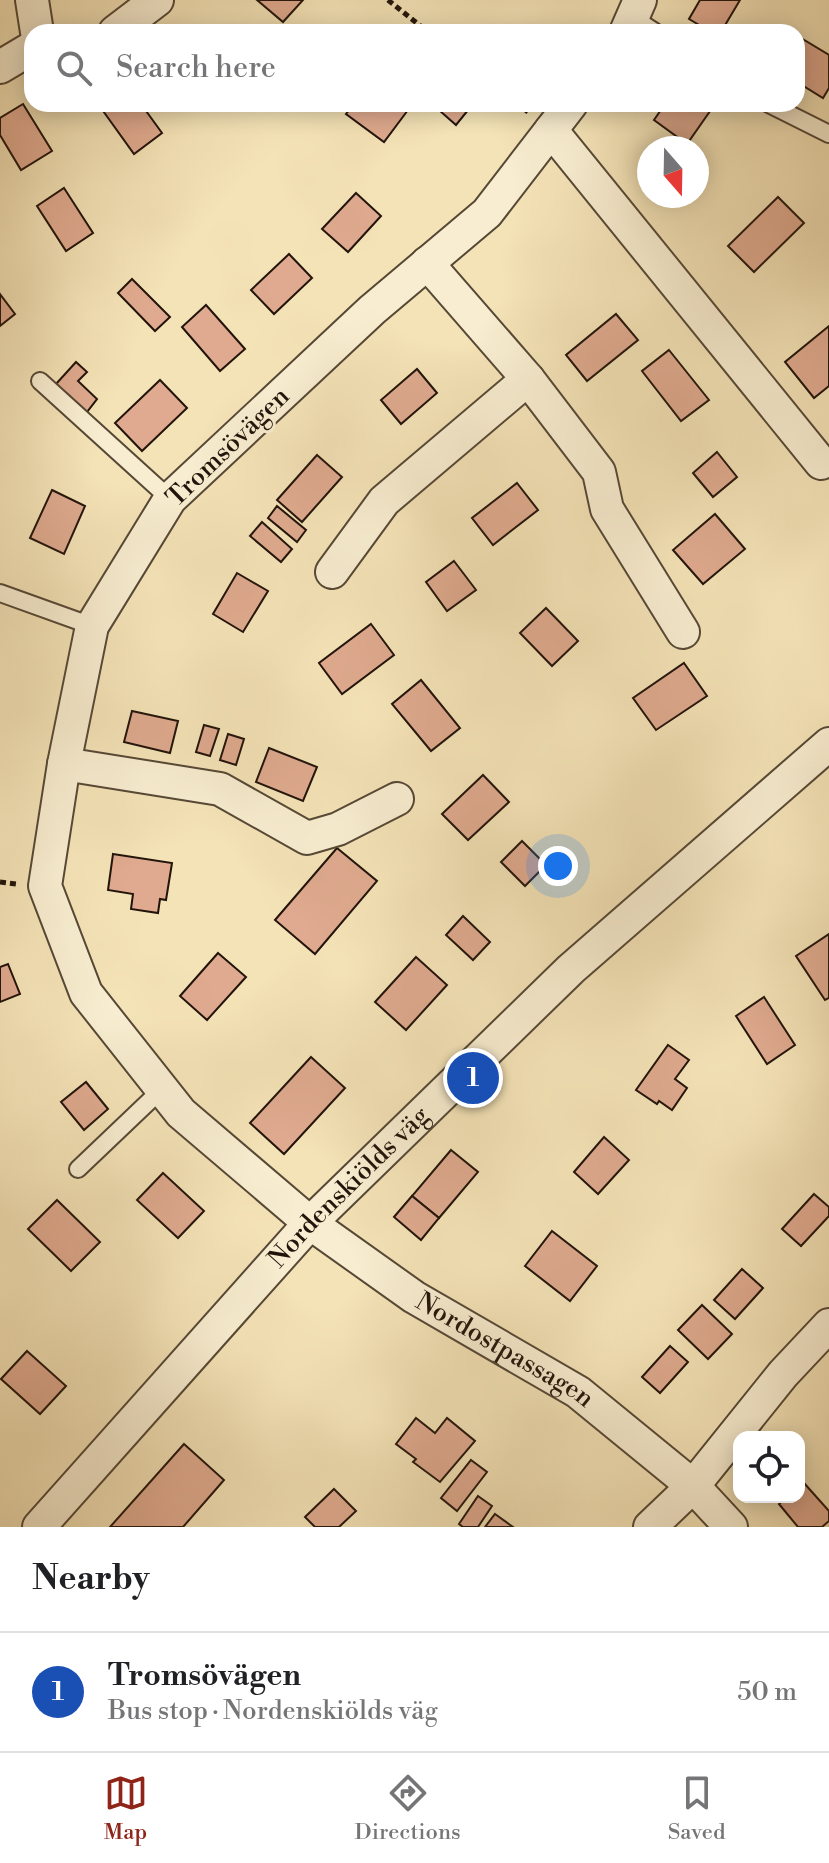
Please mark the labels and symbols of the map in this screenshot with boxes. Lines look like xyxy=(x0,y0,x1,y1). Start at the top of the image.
north arrow xyxy=(637,136,709,208)
street label: Tromsövägen xyxy=(160,380,296,514)
your location xyxy=(538,846,578,886)
pin: 1 xyxy=(447,1048,499,1108)
street label: Nordenskiölds väg xyxy=(262,1099,436,1275)
street label: Nordostpassagen xyxy=(410,1286,601,1415)

